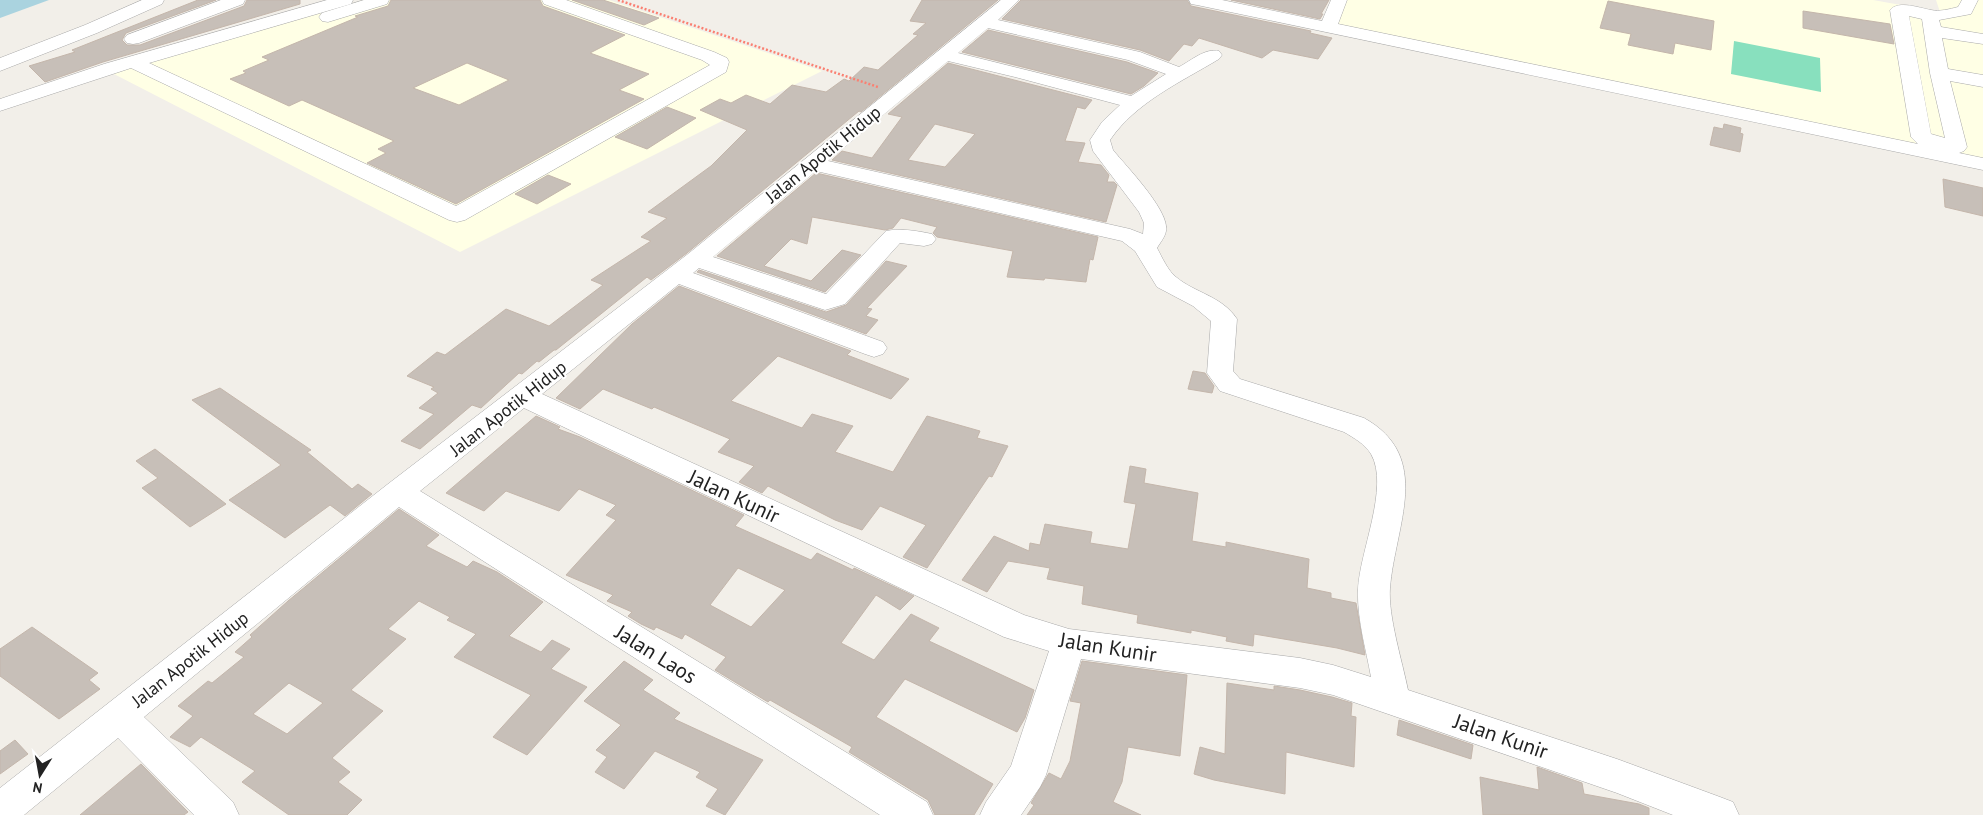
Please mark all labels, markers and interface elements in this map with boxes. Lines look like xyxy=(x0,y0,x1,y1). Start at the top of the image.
street label: Jalan Apotik Hidup xyxy=(760,100,885,208)
street label: Jalan Apotik Hidup xyxy=(444,355,571,461)
street label: Jalan Kunir xyxy=(683,463,784,529)
street label: Jalan Apotik Hidup xyxy=(126,606,253,712)
street label: Jalan Laos xyxy=(609,618,702,690)
street label: Jalan Kunir xyxy=(1057,626,1158,668)
street label: Jalan Kunir xyxy=(1449,707,1552,765)
north arrow xyxy=(15,750,65,800)
text: N xyxy=(31,778,44,797)

